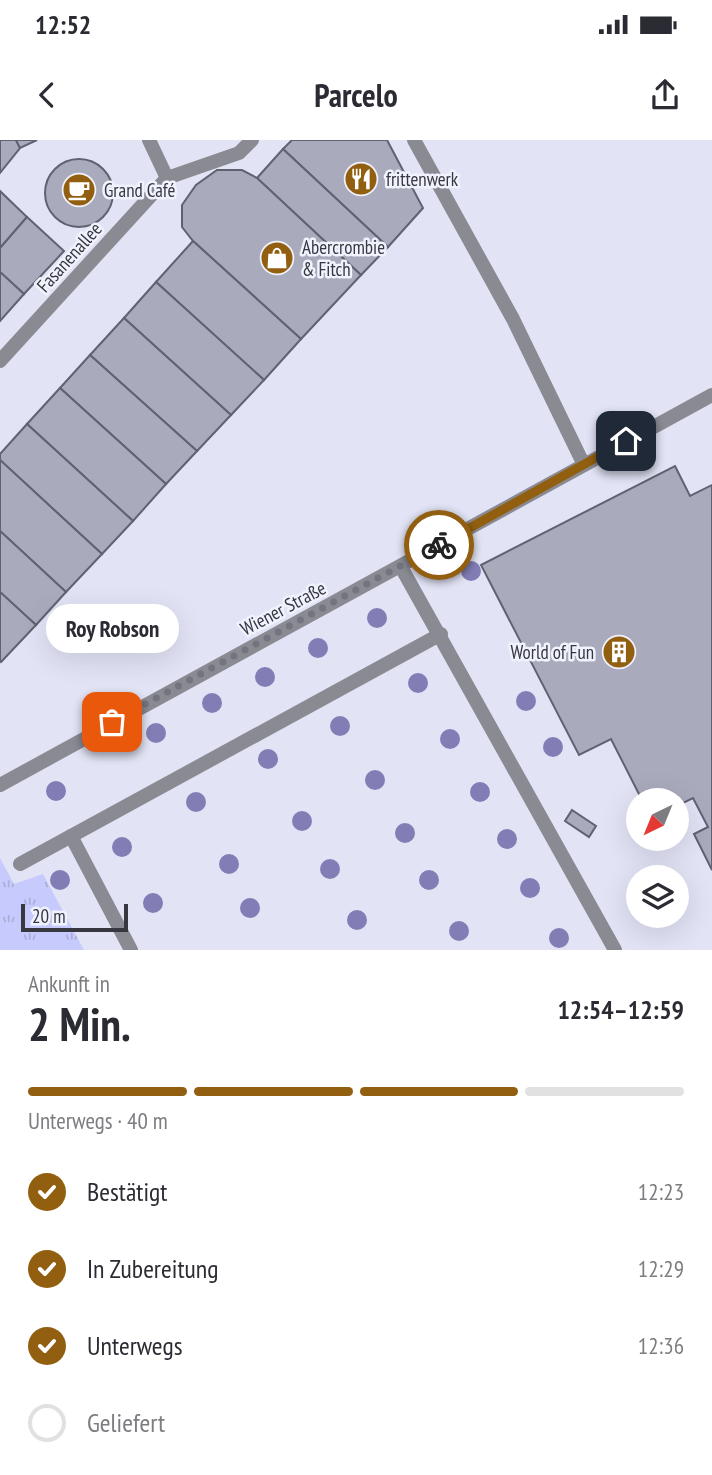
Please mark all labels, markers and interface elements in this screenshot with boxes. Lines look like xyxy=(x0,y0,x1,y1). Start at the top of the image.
text: 12:52 xyxy=(35,8,91,41)
text: Parcelo xyxy=(314,74,398,116)
icon: back xyxy=(28,76,66,114)
icon: share xyxy=(646,76,684,114)
restaurant icon: frittenwerk xyxy=(342,160,380,198)
place label: frittenwerk xyxy=(386,167,459,191)
cafe icon: Grand Café xyxy=(60,171,98,209)
place label: Grand Café xyxy=(104,178,176,202)
street label: Fasanenallee xyxy=(31,217,107,297)
place label: Abercrombie & Fitch xyxy=(302,235,385,281)
shop icon: Abercrombie & Fitch xyxy=(258,239,296,277)
pin xyxy=(596,411,656,471)
icon: home xyxy=(607,422,645,460)
courier xyxy=(404,510,474,580)
icon: bike xyxy=(420,526,458,564)
street label: Wiener Straße xyxy=(236,575,330,641)
callout: Roy Robson xyxy=(46,603,178,652)
text: Roy Robson xyxy=(66,614,159,643)
building icon: World of Fun xyxy=(600,633,638,671)
place label: World of Fun xyxy=(510,640,594,664)
pin xyxy=(82,692,142,752)
icon: bag xyxy=(93,703,131,741)
north arrow xyxy=(626,788,690,850)
map controls xyxy=(626,788,689,928)
button: layers xyxy=(626,865,689,928)
scale bar xyxy=(21,901,128,933)
text: 20 m xyxy=(32,904,66,928)
text: Ankunft in xyxy=(28,969,110,998)
text: 12:54–12:59 xyxy=(557,993,684,1026)
text: 2 Min. xyxy=(28,994,131,1054)
text: Unterwegs · 40 m xyxy=(28,1106,168,1135)
icon: check xyxy=(28,1173,66,1211)
text: Bestätigt xyxy=(87,1175,168,1208)
text: 12:23 xyxy=(638,1177,684,1206)
icon: check xyxy=(28,1250,66,1288)
text: In Zubereitung xyxy=(87,1252,218,1285)
text: 12:29 xyxy=(638,1254,684,1283)
icon: check xyxy=(28,1327,66,1365)
text: Unterwegs xyxy=(87,1329,182,1362)
text: 12:36 xyxy=(638,1331,684,1360)
text: Geliefert xyxy=(87,1406,165,1439)

